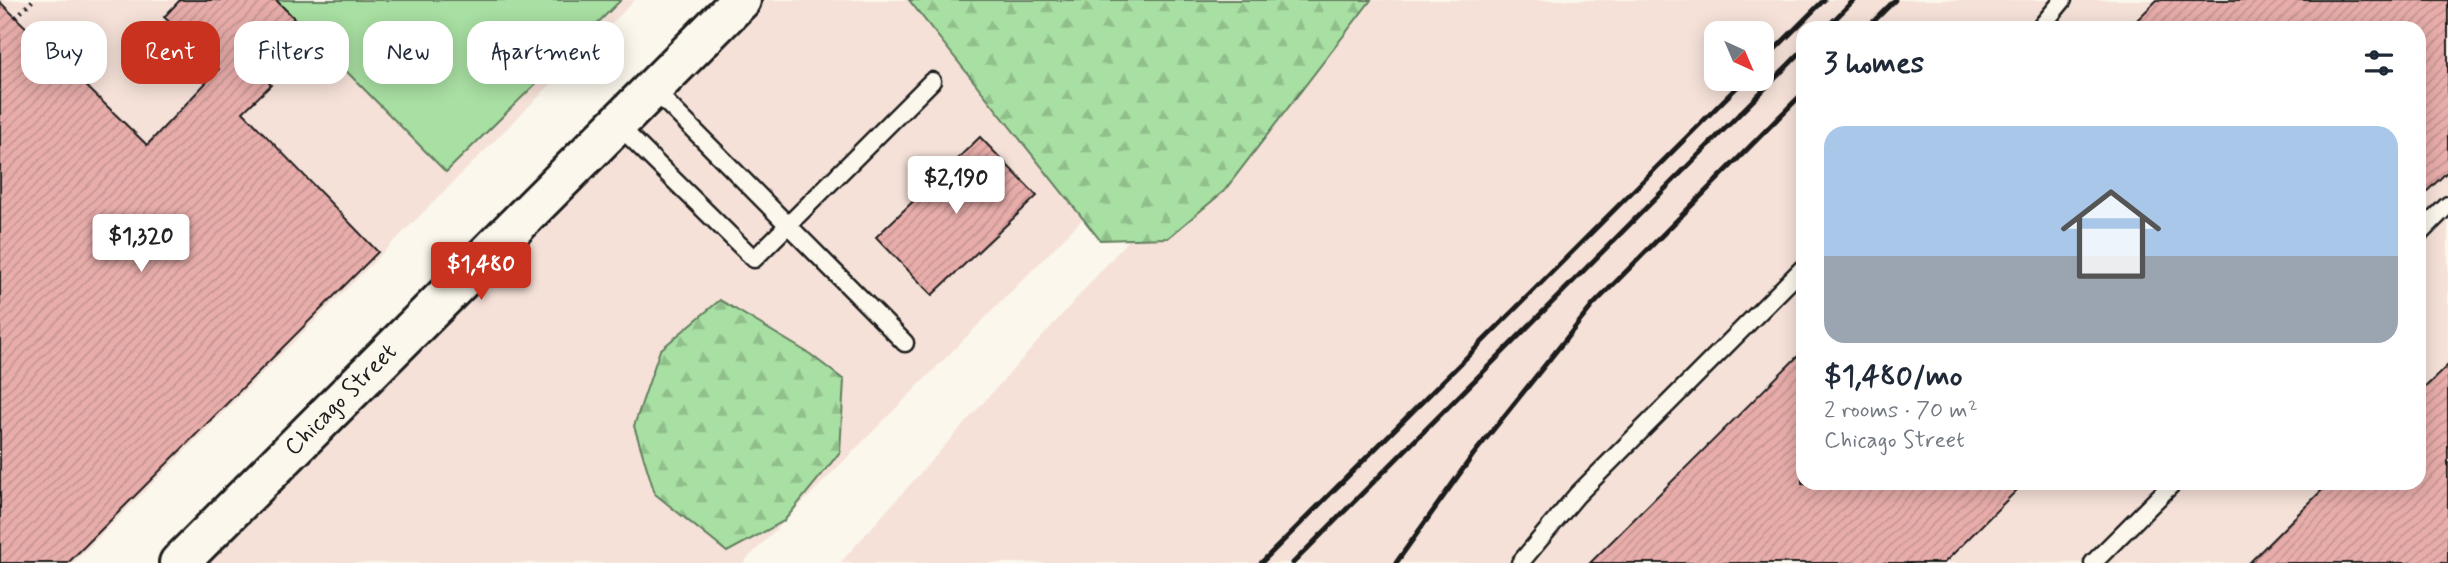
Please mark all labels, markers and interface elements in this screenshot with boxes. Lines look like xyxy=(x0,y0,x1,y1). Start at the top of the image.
chip: Buy xyxy=(21,21,107,84)
chip: Rent xyxy=(121,21,220,84)
chip: Filters xyxy=(234,21,349,84)
chip: New xyxy=(363,21,453,84)
chip: Apartment xyxy=(467,21,624,84)
north arrow xyxy=(1704,21,1774,91)
map controls xyxy=(1704,21,1774,91)
text: 3 homes xyxy=(1824,44,1924,83)
icon: filters xyxy=(2360,44,2398,82)
pin: $2,190 xyxy=(899,156,1013,216)
text: $2,190 xyxy=(924,164,988,194)
icon: home xyxy=(2048,171,2174,297)
pin: $1,320 xyxy=(84,215,198,274)
text: $1,320 xyxy=(108,222,174,252)
pin: $1,480 xyxy=(424,243,538,302)
text: $1,480 xyxy=(447,250,515,280)
street label: Chicago Street xyxy=(278,337,404,463)
text: $1,480/mo xyxy=(1824,357,1963,396)
text: 2 rooms · 70 m² xyxy=(1824,396,1978,426)
text: Chicago Street xyxy=(1824,426,1965,456)

